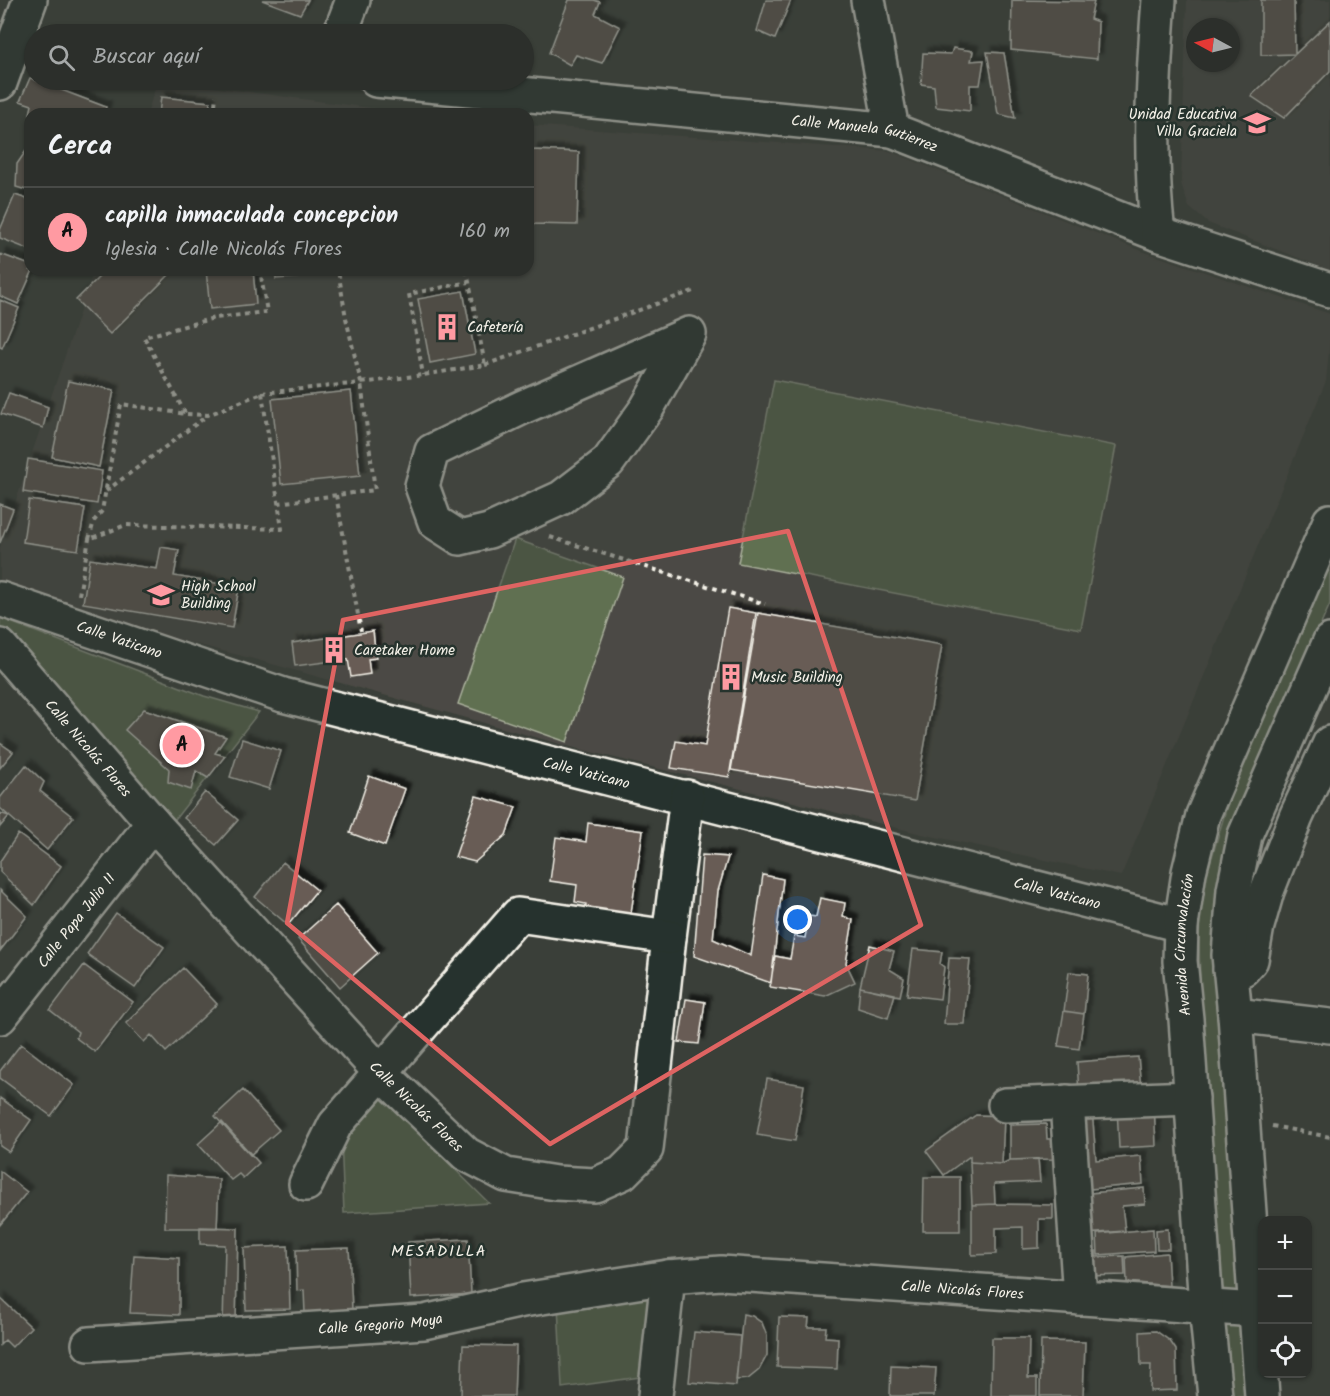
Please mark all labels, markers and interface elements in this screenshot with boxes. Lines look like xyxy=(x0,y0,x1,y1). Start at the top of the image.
north arrow xyxy=(1186,18,1240,72)
search box xyxy=(24,24,534,90)
text: Buscar aquí xyxy=(93,40,200,75)
icon: search xyxy=(45,41,78,74)
place label: Unidad Educativa Villa Graciela xyxy=(1129,103,1237,144)
school or university icon: Unidad Educativa Villa Graciela xyxy=(1242,108,1272,138)
street label: Calle Manuela Gutierrez xyxy=(790,109,941,160)
text: Cerca xyxy=(48,126,112,168)
text: capilla inmaculada concepcion xyxy=(105,199,398,234)
text: A xyxy=(61,216,74,248)
text: 160 m xyxy=(459,216,510,248)
text: Iglesia · Calle Nicolás Flores xyxy=(105,234,342,266)
building icon: Cafetería xyxy=(432,312,462,342)
place label: Cafetería xyxy=(467,316,524,340)
place label: High School Building xyxy=(181,575,256,616)
school or university icon: High School Building xyxy=(146,580,176,610)
street label: Calle Vaticano xyxy=(73,615,165,666)
building icon: Caretaker Home xyxy=(319,635,349,665)
place label: Caretaker Home xyxy=(354,639,455,663)
building icon: Music Building xyxy=(716,662,746,692)
place label: Music Building xyxy=(751,666,843,690)
street label: Calle Nicolás Flores xyxy=(38,694,137,804)
pin: A xyxy=(162,722,201,768)
street label: Calle Vaticano xyxy=(540,751,632,796)
street label: Calle Papa Julio II xyxy=(32,868,122,974)
street label: Calle Vaticano xyxy=(1011,872,1103,917)
street label: Avenida Circunvalación xyxy=(1169,872,1202,1017)
your location xyxy=(783,905,812,934)
street label: Calle Nicolás Flores xyxy=(363,1056,469,1159)
map controls xyxy=(1258,1216,1312,1378)
button: + xyxy=(1258,1216,1312,1270)
district label: MESADILLA xyxy=(391,1239,487,1264)
button: − xyxy=(1258,1270,1312,1324)
street label: Calle Nicolás Flores xyxy=(900,1274,1025,1307)
street label: Calle Gregorio Moya xyxy=(317,1307,445,1342)
button: locate xyxy=(1258,1324,1312,1378)

